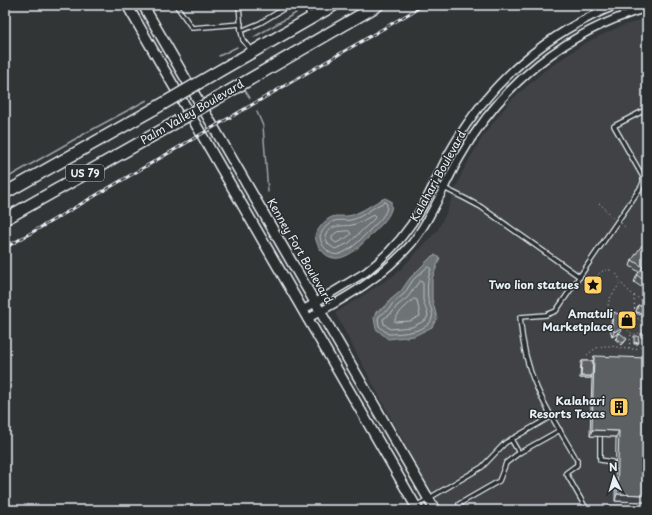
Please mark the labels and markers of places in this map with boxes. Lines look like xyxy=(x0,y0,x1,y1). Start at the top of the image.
place icon: Two lion statues xyxy=(582,274,604,296)
place label: Two lion statues xyxy=(488,276,579,293)
place label: Amatuli Marketplace xyxy=(542,305,614,335)
shop icon: Amatuli Marketplace xyxy=(616,309,638,331)
place label: Kalahari Resorts Texas xyxy=(529,392,605,422)
building icon: Kalahari Resorts Texas xyxy=(608,396,630,418)

